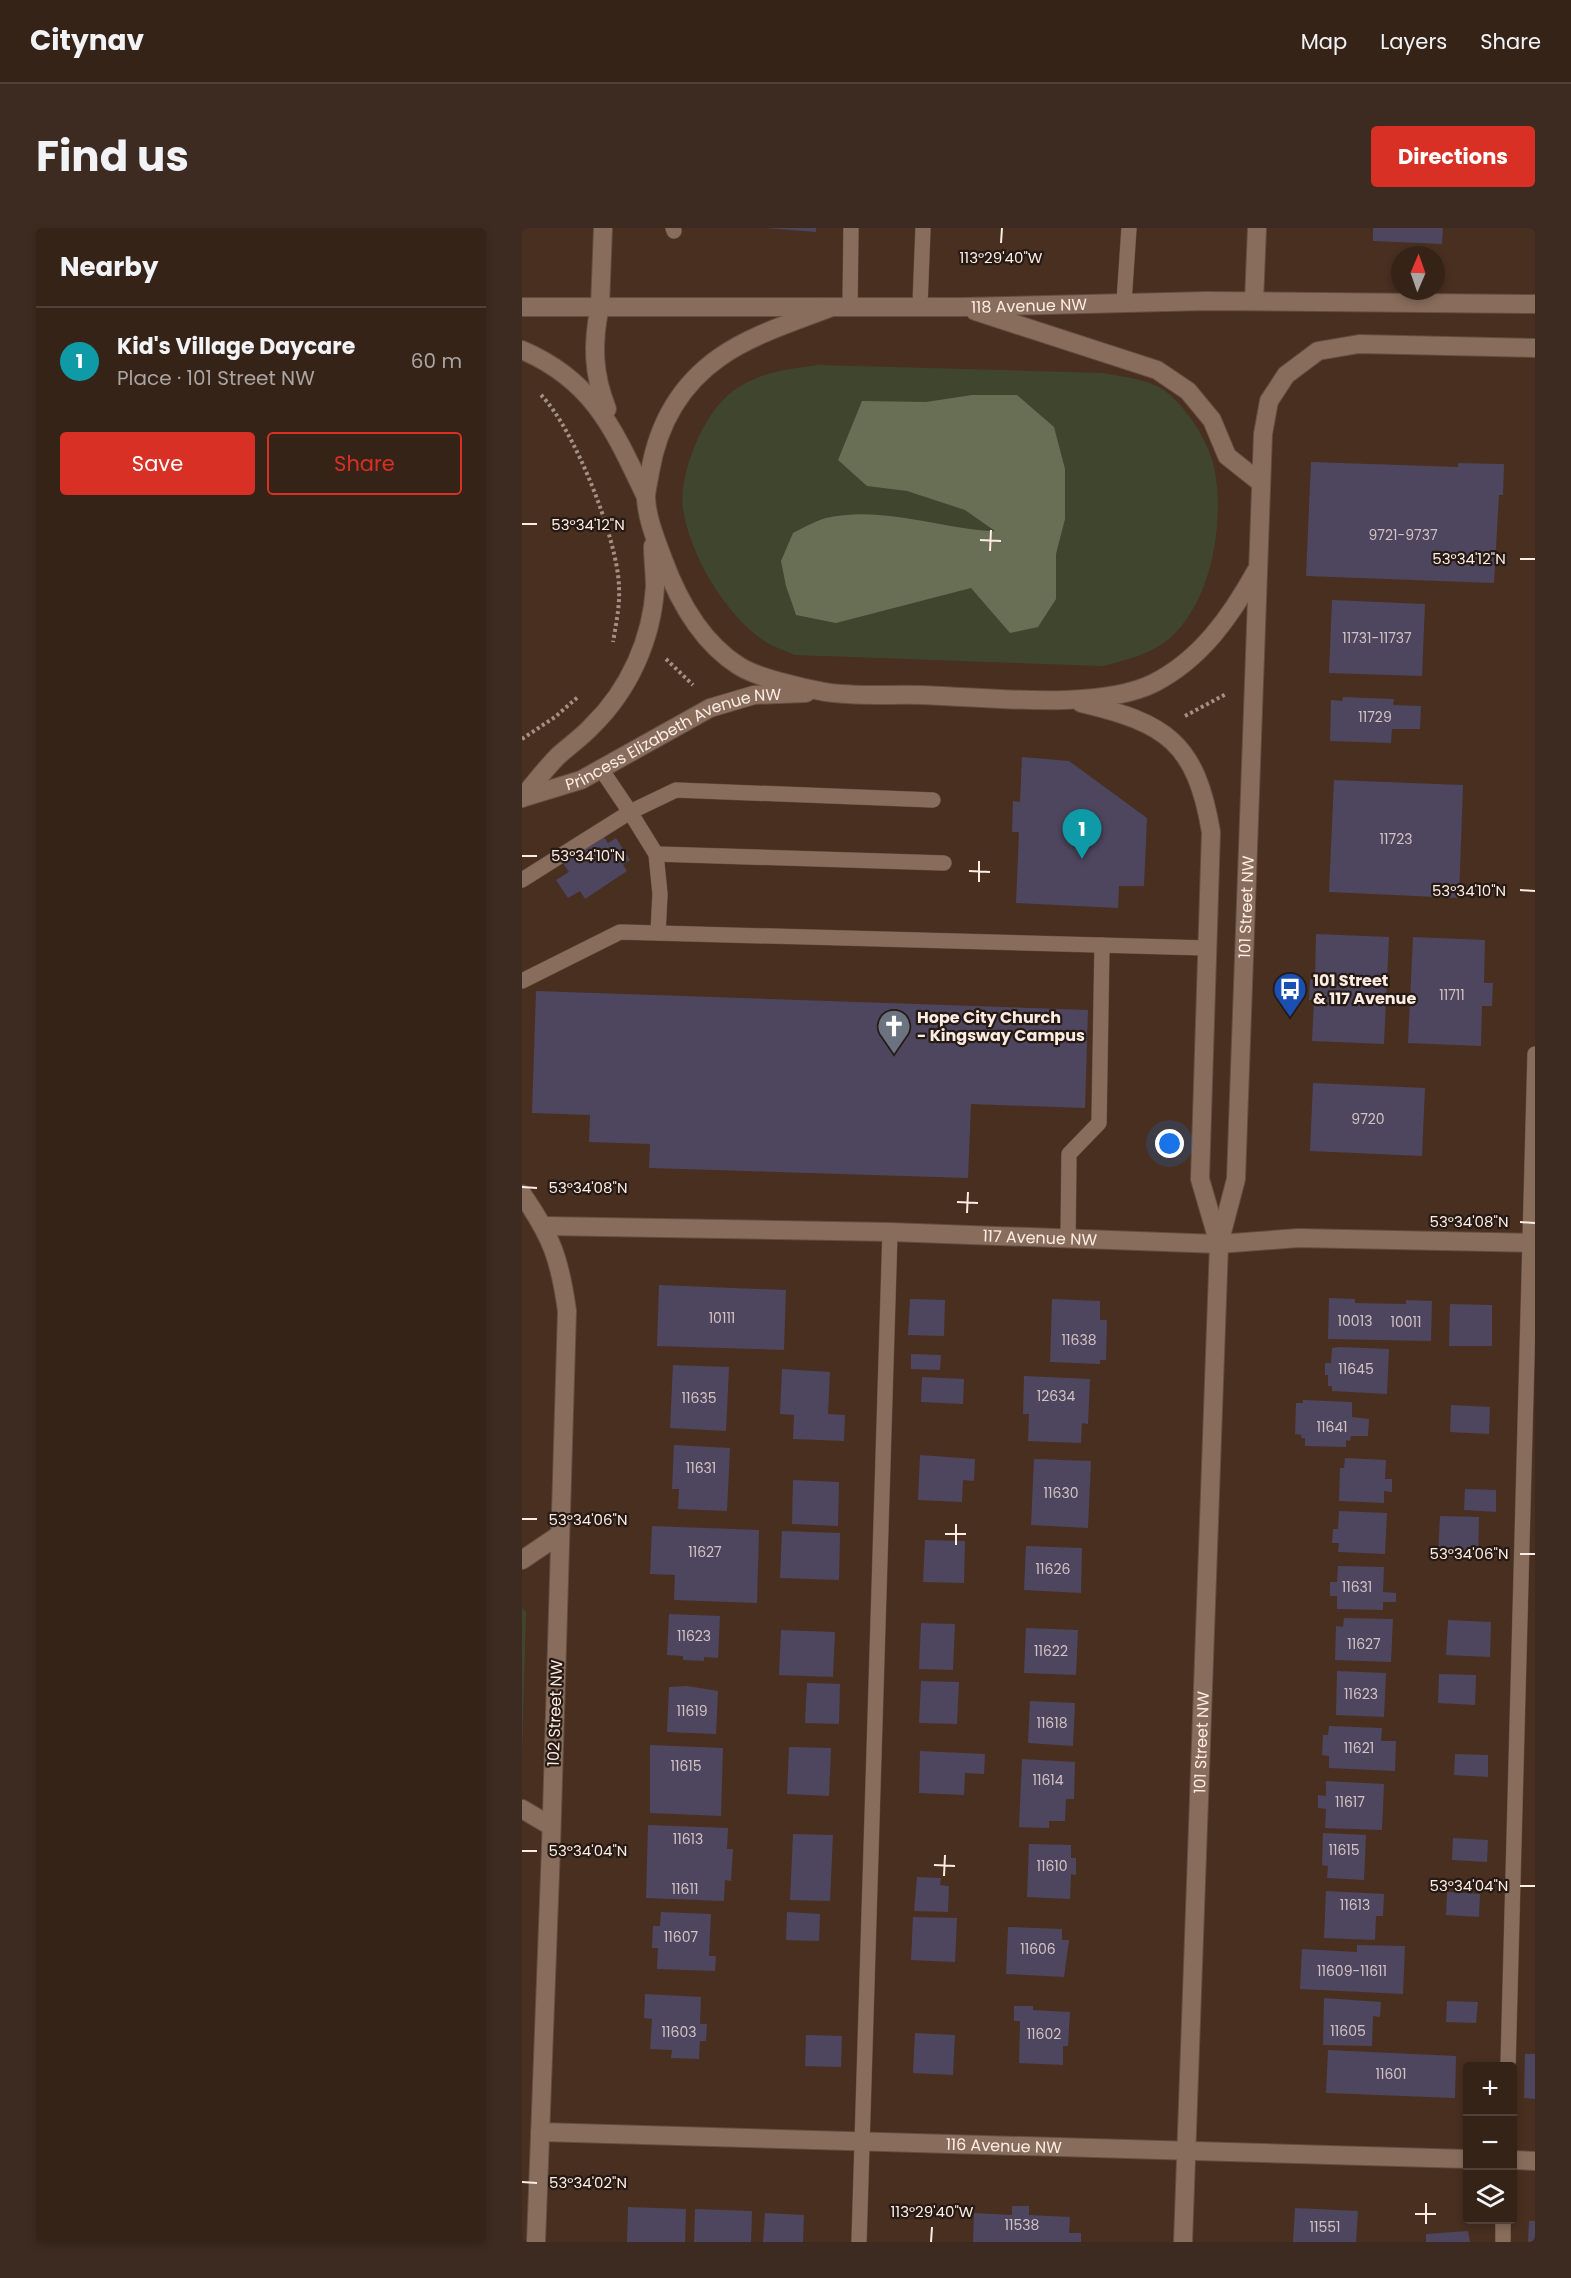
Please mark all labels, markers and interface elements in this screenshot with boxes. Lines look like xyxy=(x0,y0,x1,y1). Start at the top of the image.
text: Citynav xyxy=(30,21,144,60)
text: Map xyxy=(1301,27,1347,56)
text: Layers xyxy=(1380,27,1447,56)
text: Share xyxy=(1480,27,1541,56)
button: Directions xyxy=(1371,126,1535,187)
text: Find us xyxy=(36,127,189,186)
north arrow xyxy=(1391,246,1445,300)
text: 113°29'40"W xyxy=(960,247,1043,268)
text: Nearby xyxy=(60,249,158,285)
street label: 118 Avenue NW xyxy=(971,292,1088,318)
text: Kid's Village Daycare xyxy=(117,331,355,362)
text: 1 xyxy=(76,347,83,375)
text: 60 m xyxy=(411,347,462,375)
text: Place · 101 Street NW xyxy=(117,364,315,392)
button: Save xyxy=(60,432,255,495)
button: Share xyxy=(267,432,462,495)
text: 53°34'12"N xyxy=(551,514,625,535)
house number: 9721-9737 xyxy=(1368,525,1438,545)
text: 53°34'12"N xyxy=(1432,548,1506,569)
house number: 11731-11737 xyxy=(1342,628,1412,648)
street label: Princess Elizabeth Avenue NW xyxy=(562,682,782,796)
house number: 11729 xyxy=(1358,707,1392,727)
pin: 1 xyxy=(1062,810,1102,859)
house number: 11723 xyxy=(1380,829,1412,849)
text: 53°34'10"N xyxy=(551,845,625,866)
street label: 101 Street NW xyxy=(1233,855,1259,959)
text: 53°34'10"N xyxy=(1432,880,1506,901)
place label: 101 Street & 117 Avenue xyxy=(1313,969,1416,1010)
bus stop icon: 101 Street & 117 Avenue xyxy=(1272,971,1308,1018)
house number: 11711 xyxy=(1439,985,1465,1005)
place label: Hope City Church - Kingsway Campus xyxy=(917,1006,1085,1047)
church icon: Hope City Church - Kingsway Campus xyxy=(876,1008,912,1055)
house number: 9720 xyxy=(1351,1109,1385,1129)
your location xyxy=(1155,1129,1184,1158)
text: 53°34'08"N xyxy=(549,1177,627,1198)
text: 53°34'08"N xyxy=(1430,1211,1508,1232)
street label: 117 Avenue NW xyxy=(982,1224,1098,1251)
house number: 10111 xyxy=(709,1308,735,1328)
house number: 10013 xyxy=(1338,1311,1372,1331)
house number: 10011 xyxy=(1390,1312,1422,1332)
house number: 11638 xyxy=(1062,1330,1097,1350)
house number: 11645 xyxy=(1338,1359,1374,1379)
house number: 12634 xyxy=(1037,1386,1075,1406)
house number: 11635 xyxy=(682,1388,716,1408)
house number: 11641 xyxy=(1316,1417,1348,1437)
house number: 11631 xyxy=(686,1458,716,1478)
house number: 11630 xyxy=(1044,1483,1078,1503)
text: 53°34'06"N xyxy=(549,1509,627,1530)
house number: 11627 xyxy=(688,1542,722,1562)
text: 53°34'06"N xyxy=(1430,1543,1508,1564)
house number: 11626 xyxy=(1036,1559,1071,1579)
house number: 11631 xyxy=(1342,1577,1372,1597)
house number: 11623 xyxy=(677,1626,711,1646)
house number: 11627 xyxy=(1347,1634,1381,1654)
house number: 11622 xyxy=(1034,1641,1068,1661)
street label: 102 Street NW xyxy=(542,1659,568,1767)
house number: 11623 xyxy=(1344,1684,1378,1704)
street label: 101 Street NW xyxy=(1188,1690,1214,1794)
house number: 11619 xyxy=(676,1701,708,1721)
house number: 11618 xyxy=(1036,1713,1068,1733)
house number: 11621 xyxy=(1344,1738,1374,1758)
house number: 11615 xyxy=(670,1756,702,1776)
house number: 11614 xyxy=(1032,1770,1064,1790)
house number: 11617 xyxy=(1335,1792,1365,1812)
house number: 11613 xyxy=(673,1829,703,1849)
text: 53°34'04"N xyxy=(549,1840,627,1861)
house number: 11615 xyxy=(1328,1840,1360,1860)
house number: 11610 xyxy=(1036,1856,1068,1876)
text: 53°34'04"N xyxy=(1430,1875,1508,1896)
house number: 11611 xyxy=(672,1879,698,1899)
house number: 11613 xyxy=(1340,1895,1370,1915)
house number: 11607 xyxy=(664,1927,698,1947)
house number: 11606 xyxy=(1020,1939,1056,1959)
house number: 11609-11611 xyxy=(1317,1961,1387,1981)
house number: 11605 xyxy=(1330,2021,1366,2041)
house number: 11603 xyxy=(662,2022,696,2042)
house number: 11602 xyxy=(1027,2024,1061,2044)
map controls xyxy=(1463,2062,1517,2224)
button: + xyxy=(1463,2062,1517,2116)
house number: 11601 xyxy=(1375,2064,1407,2084)
button: − xyxy=(1463,2116,1517,2170)
street label: 116 Avenue NW xyxy=(946,2132,1062,2159)
button: layers xyxy=(1463,2170,1517,2224)
text: 53°34'02"N xyxy=(549,2172,627,2193)
text: 113°29'40"W xyxy=(891,2201,974,2222)
house number: 11538 xyxy=(1005,2215,1040,2235)
house number: 11551 xyxy=(1309,2217,1341,2237)

